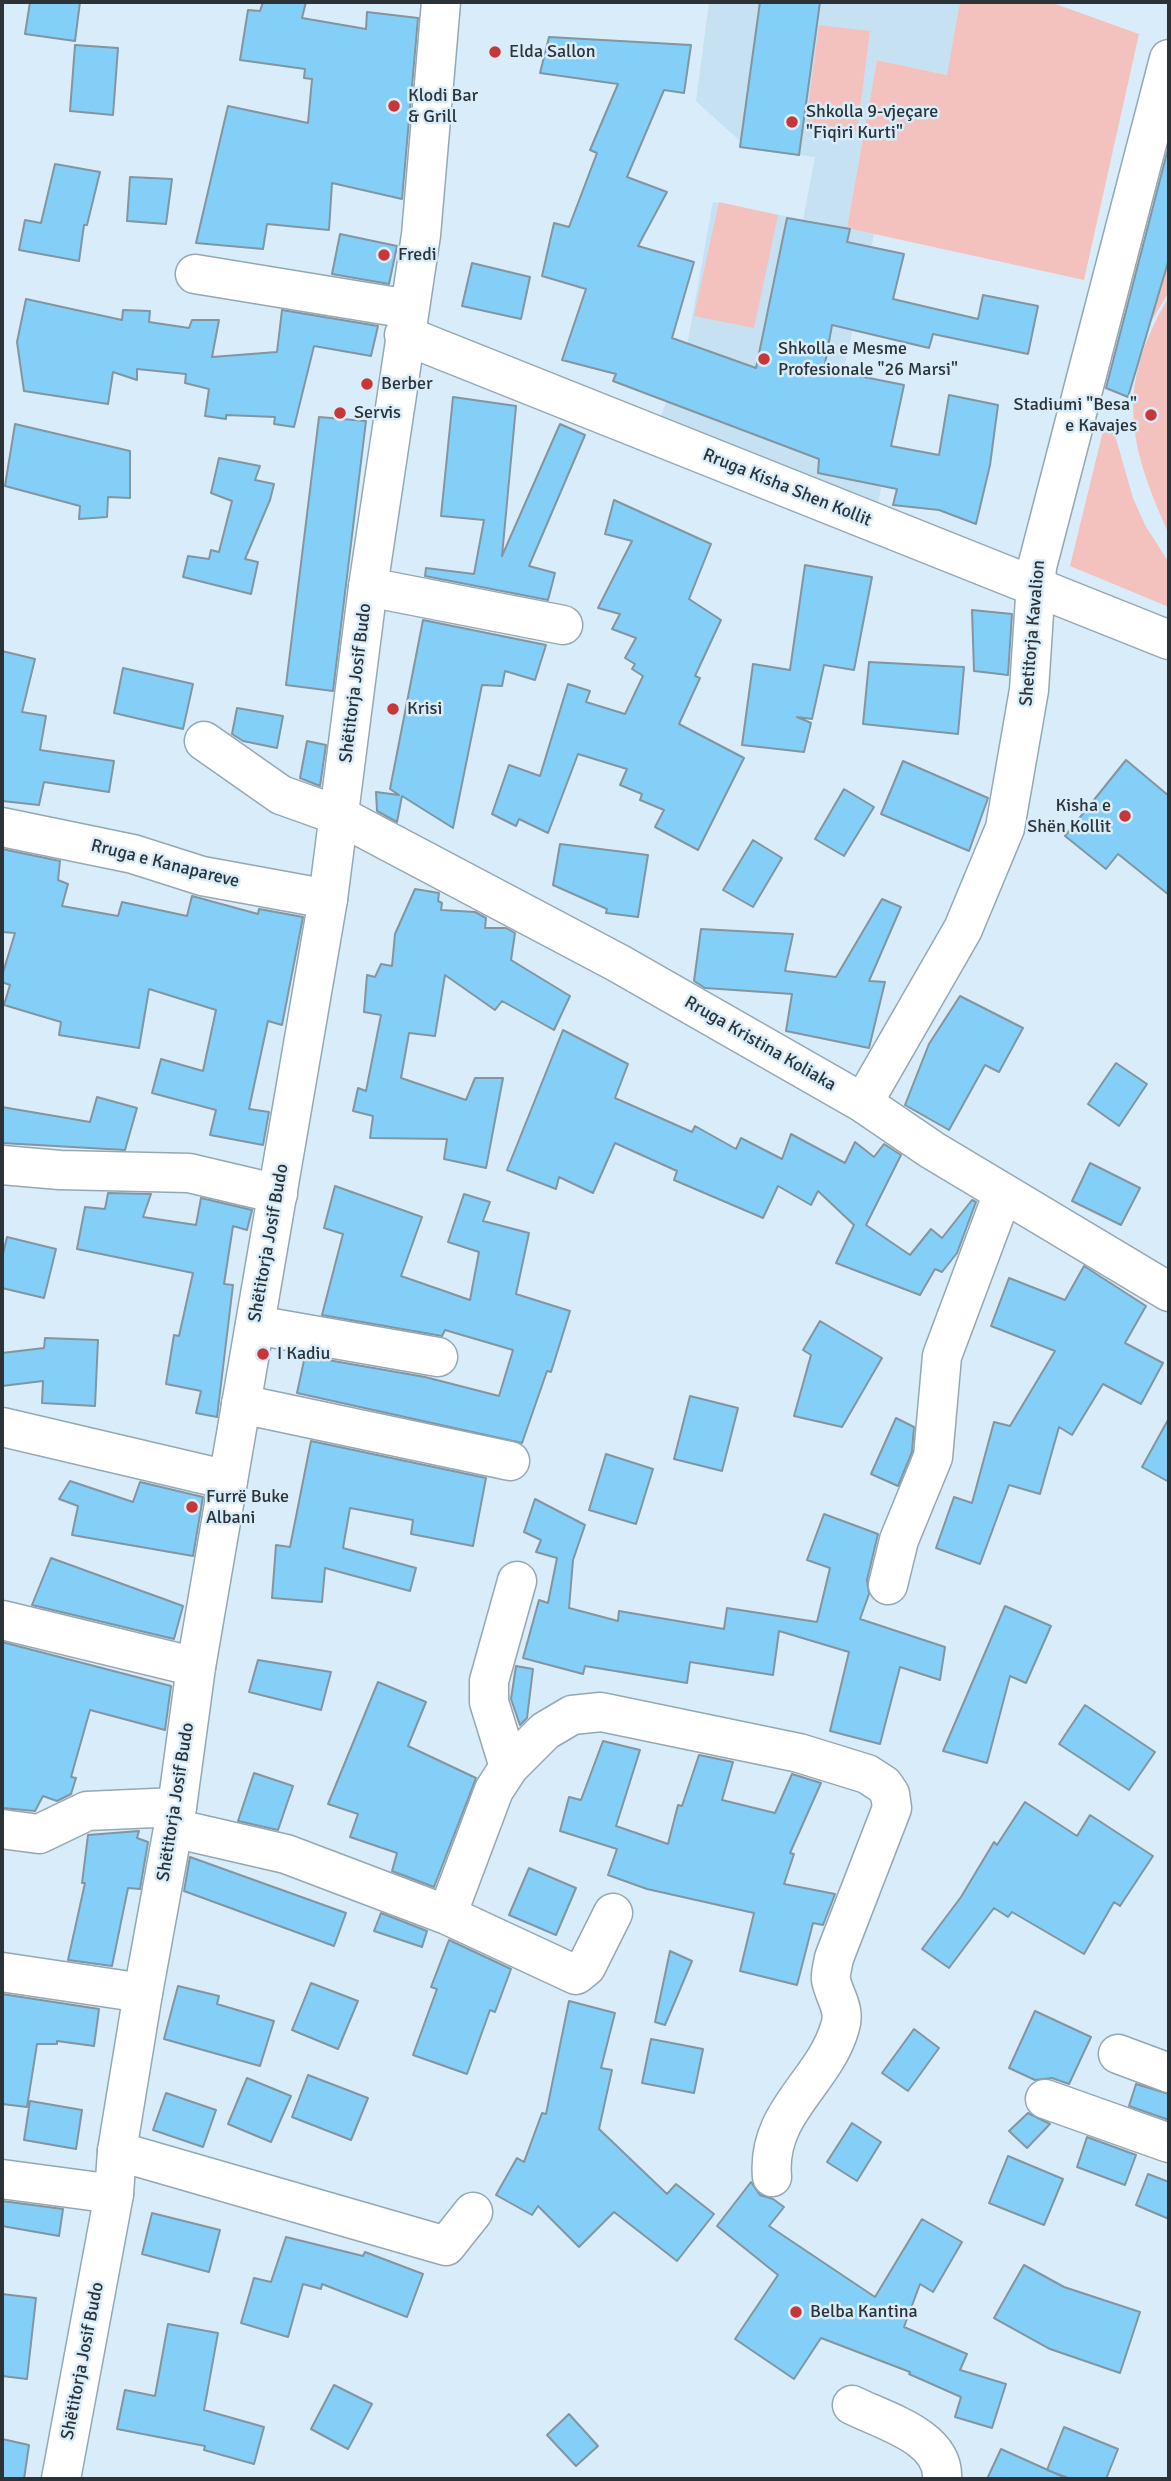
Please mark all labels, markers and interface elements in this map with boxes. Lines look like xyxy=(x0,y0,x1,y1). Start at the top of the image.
place label: Elda Sallon xyxy=(509,41,595,63)
marker: Elda Sallon xyxy=(487,44,503,60)
place label: Klodi Bar & Grill xyxy=(408,85,478,128)
marker: Klodi Bar & Grill xyxy=(386,98,402,114)
place label: Shkolla 9-vjeçare "Fiqiri Kurti" xyxy=(806,101,938,144)
marker: Shkolla 9-vjeçare "Fiqiri Kurti" xyxy=(784,114,800,130)
place label: Fredi xyxy=(398,244,437,266)
marker: Fredi xyxy=(376,247,392,263)
place label: Shkolla e Mesme Profesionale "26 Marsi" xyxy=(778,338,958,380)
marker: Shkolla e Mesme Profesionale "26 Marsi" xyxy=(756,351,772,367)
place label: Berber xyxy=(381,373,433,395)
marker: Berber xyxy=(359,376,375,392)
place label: Stadiumi "Besa" e Kavajes xyxy=(1014,394,1137,436)
place label: Servis xyxy=(354,402,401,424)
marker: Servis xyxy=(332,405,348,421)
marker: Stadiumi "Besa" e Kavajes xyxy=(1143,407,1159,423)
street label: Rruga Kisha Shen Kollit xyxy=(700,444,874,532)
street label: Shetitorja Kavalion xyxy=(1016,559,1050,707)
street label: Shëtitorja Josif Budo xyxy=(336,602,376,764)
place label: Krisi xyxy=(407,698,442,720)
marker: Krisi xyxy=(385,701,401,717)
place label: Kisha e Shën Kollit xyxy=(1027,795,1111,838)
marker: Kisha e Shën Kollit xyxy=(1117,808,1133,824)
street label: Rruga e Kanapareve xyxy=(88,835,242,893)
street label: Rruga Kristina Koliaka xyxy=(680,992,840,1096)
street label: Shëtitorja Josif Budo xyxy=(244,1162,294,1324)
place label: I Kadiu xyxy=(277,1343,330,1365)
marker: I Kadiu xyxy=(255,1346,271,1362)
place label: Furrë Buke Albani xyxy=(206,1486,289,1528)
marker: Furrë Buke Albani xyxy=(184,1499,200,1515)
street label: Shëtitorja Josif Budo xyxy=(153,1721,199,1883)
street label: Shëtitorja Josif Budo xyxy=(57,2280,109,2442)
place label: Belba Kantina xyxy=(810,2301,918,2323)
marker: Belba Kantina xyxy=(788,2304,804,2320)

